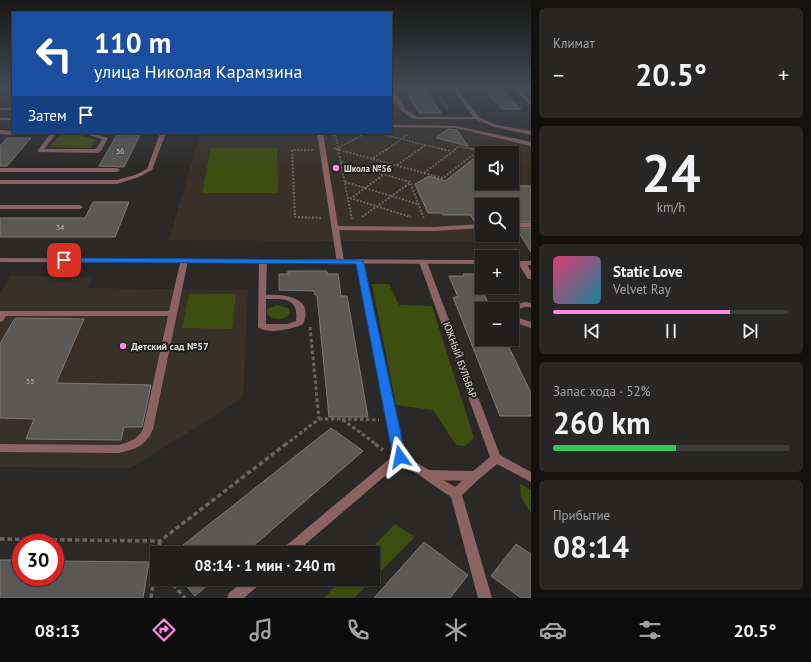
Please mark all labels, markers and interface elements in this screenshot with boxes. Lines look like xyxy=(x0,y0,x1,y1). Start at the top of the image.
text: 110 m xyxy=(94,24,171,61)
icon: left xyxy=(28,28,80,80)
text: Климат xyxy=(553,35,595,52)
text: 20.5° xyxy=(635,55,707,94)
text: улица Николая Карамзина xyxy=(94,60,302,83)
text: − xyxy=(553,61,564,89)
text: + xyxy=(778,61,789,89)
icon: arrive xyxy=(75,104,97,126)
text: Затем xyxy=(28,106,67,125)
text: 24 xyxy=(642,139,700,206)
house number: 36 xyxy=(116,146,124,156)
map controls xyxy=(475,146,519,346)
button: sound xyxy=(475,146,519,190)
marker: Школа №56 xyxy=(331,163,341,173)
place label: Школа №56 xyxy=(344,163,392,174)
button: search xyxy=(475,198,519,242)
text: km/h xyxy=(657,199,685,216)
house number: 34 xyxy=(56,222,65,232)
pin xyxy=(47,243,81,277)
icon: arrive xyxy=(53,249,75,271)
button: + xyxy=(475,250,519,294)
text: Static Love xyxy=(613,262,683,281)
text: Velvet Ray xyxy=(613,281,671,298)
button: − xyxy=(475,302,519,346)
street label: ЮЖНЫЙ БУЛЬВАР xyxy=(440,320,480,400)
icon: previous xyxy=(581,320,603,342)
icon: pause xyxy=(660,320,682,342)
icon: next xyxy=(739,320,761,342)
place label: Детский сад №57 xyxy=(131,340,209,353)
marker: Детский сад №57 xyxy=(118,341,128,351)
house number: 35 xyxy=(26,376,34,386)
text: Запас хода · 52% xyxy=(553,383,651,400)
text: 260 km xyxy=(553,403,651,442)
position arrow xyxy=(379,436,421,478)
text: Прибытие xyxy=(553,507,610,524)
text: 08:14 xyxy=(553,527,629,566)
speed limit sign: 30 xyxy=(12,534,64,586)
text: 08:14 · 1 мин · 240 m xyxy=(195,556,335,575)
icon: directions xyxy=(150,616,178,644)
icon: music xyxy=(247,616,275,644)
icon: phone xyxy=(344,616,372,644)
icon: climate xyxy=(442,616,470,644)
icon: car xyxy=(539,616,567,644)
icon: filters xyxy=(636,616,664,644)
text: 08:13 xyxy=(35,619,80,642)
text: 20.5° xyxy=(733,619,776,642)

